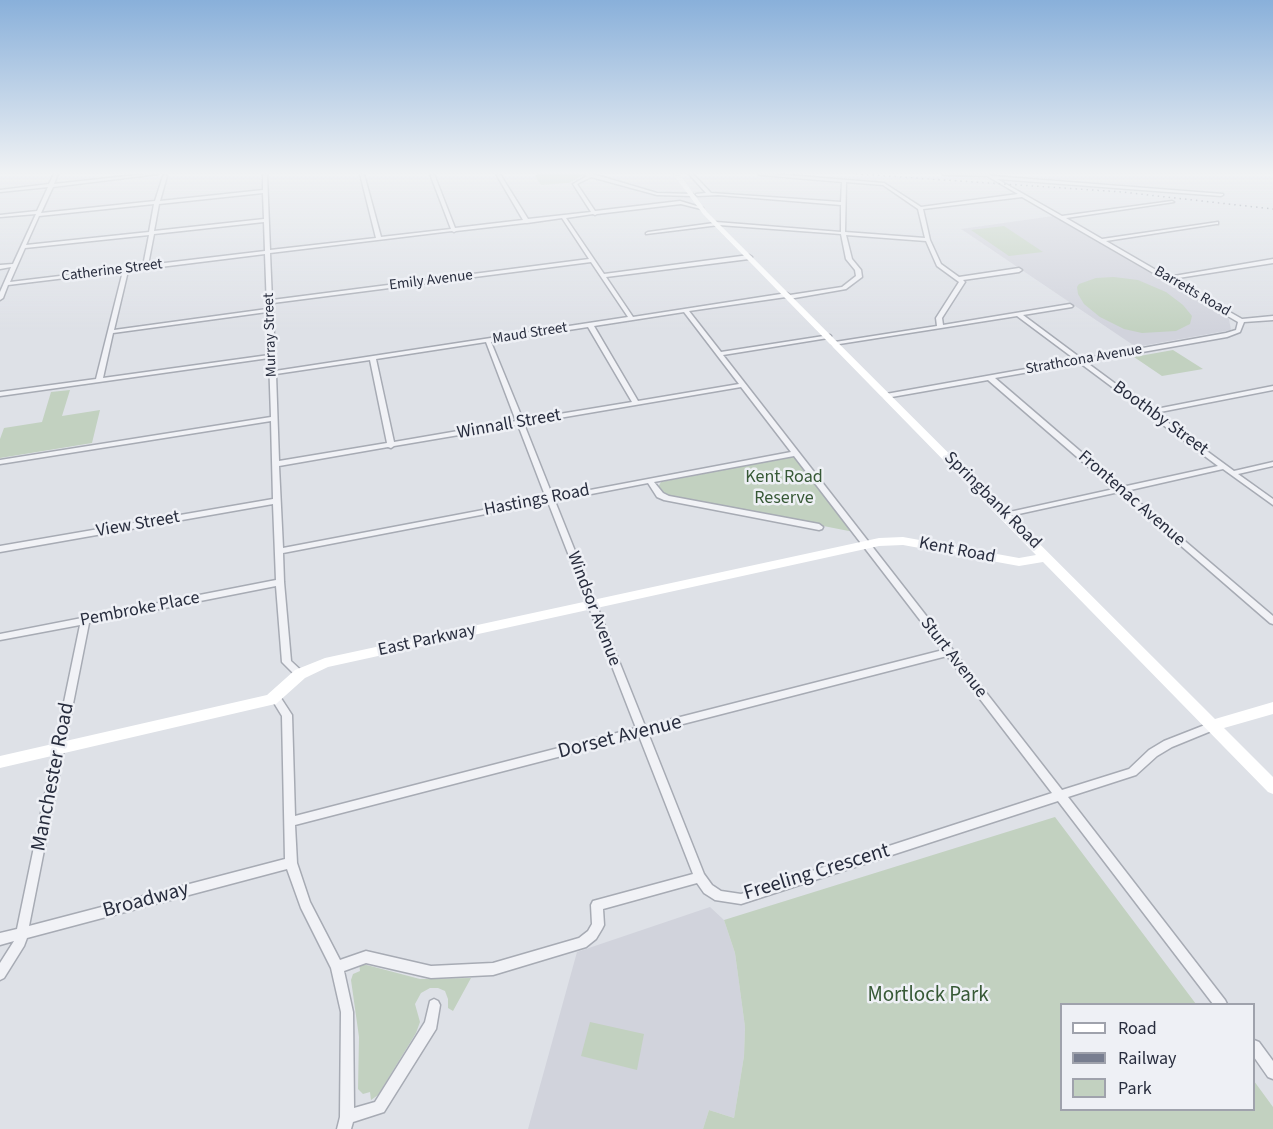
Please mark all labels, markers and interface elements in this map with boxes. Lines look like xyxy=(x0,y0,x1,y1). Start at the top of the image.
street label: Catherine Street xyxy=(60,256,164,286)
street label: Barretts Road xyxy=(1151,263,1233,321)
street label: Emily Avenue xyxy=(388,267,474,295)
street label: Murray Street xyxy=(261,293,281,377)
street label: Maud Street xyxy=(491,319,569,349)
street label: Strathcona Avenue xyxy=(1024,341,1144,379)
street label: Boothby Street xyxy=(1108,377,1212,461)
street label: Winnall Street xyxy=(455,405,563,445)
street label: Frontenac Avenue xyxy=(1073,447,1189,551)
street label: Springbank Road xyxy=(939,448,1045,554)
park label: Kent Road Reserve xyxy=(745,467,823,510)
street label: Hastings Road xyxy=(482,480,592,522)
street label: View Street xyxy=(95,507,181,543)
street label: Kent Road xyxy=(917,533,997,569)
street label: Windsor Avenue xyxy=(561,549,625,669)
street label: Pembroke Place xyxy=(79,588,201,632)
street label: Sturt Avenue xyxy=(915,613,991,703)
street label: East Parkway xyxy=(376,620,478,662)
street label: Manchester Road xyxy=(27,701,81,853)
street label: Dorset Avenue xyxy=(556,710,684,766)
street label: Freeling Crescent xyxy=(741,839,893,907)
street label: Broadway xyxy=(100,877,192,925)
park label: Mortlock Park xyxy=(867,983,989,1009)
legend xyxy=(1060,1003,1255,1111)
text: Road xyxy=(1118,1016,1157,1041)
text: Railway xyxy=(1118,1046,1177,1071)
text: Park xyxy=(1118,1076,1152,1101)

